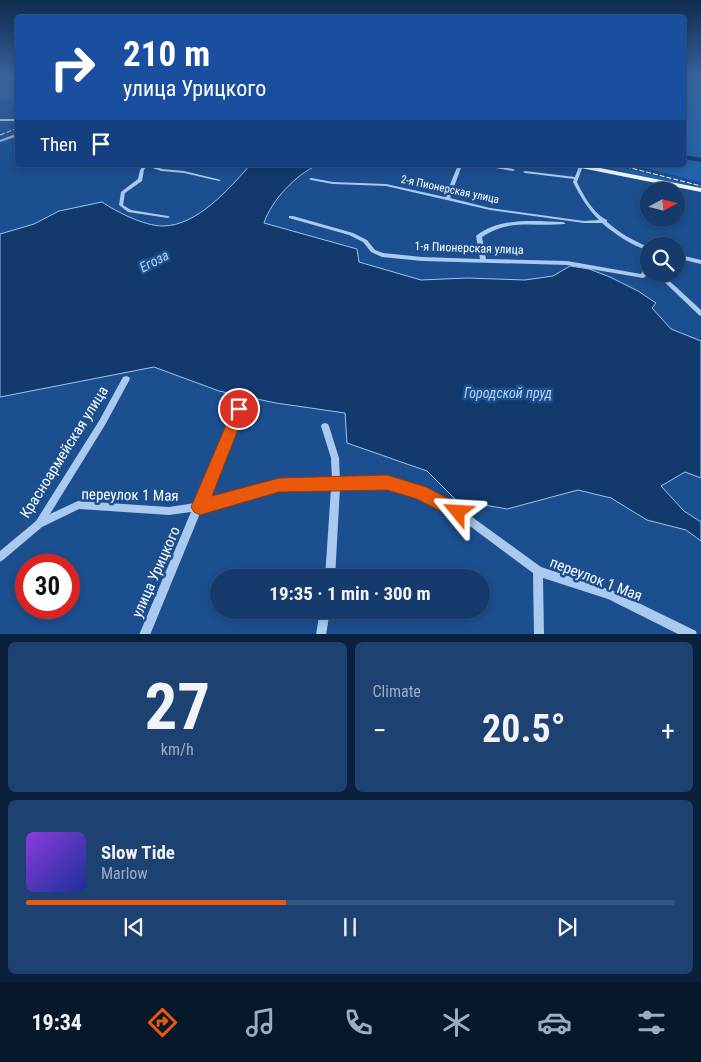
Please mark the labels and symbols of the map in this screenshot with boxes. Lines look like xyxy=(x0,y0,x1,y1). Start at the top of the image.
street label: 2-я Пионерская улица xyxy=(400,173,500,206)
north arrow xyxy=(640,182,685,228)
street label: 1-я Пионерская улица xyxy=(414,239,524,257)
water label: Егоза xyxy=(137,247,171,275)
street label: Красноармейская улица xyxy=(16,383,112,521)
water label: Городской пруд xyxy=(464,385,552,401)
pin xyxy=(218,388,260,430)
street label: переулок 1 Мая xyxy=(81,485,179,505)
position arrow xyxy=(431,485,483,537)
street label: улица Урицкого xyxy=(128,524,184,620)
street label: переулок 1 Мая xyxy=(547,553,645,605)
speed limit sign: 30 xyxy=(15,554,80,619)

